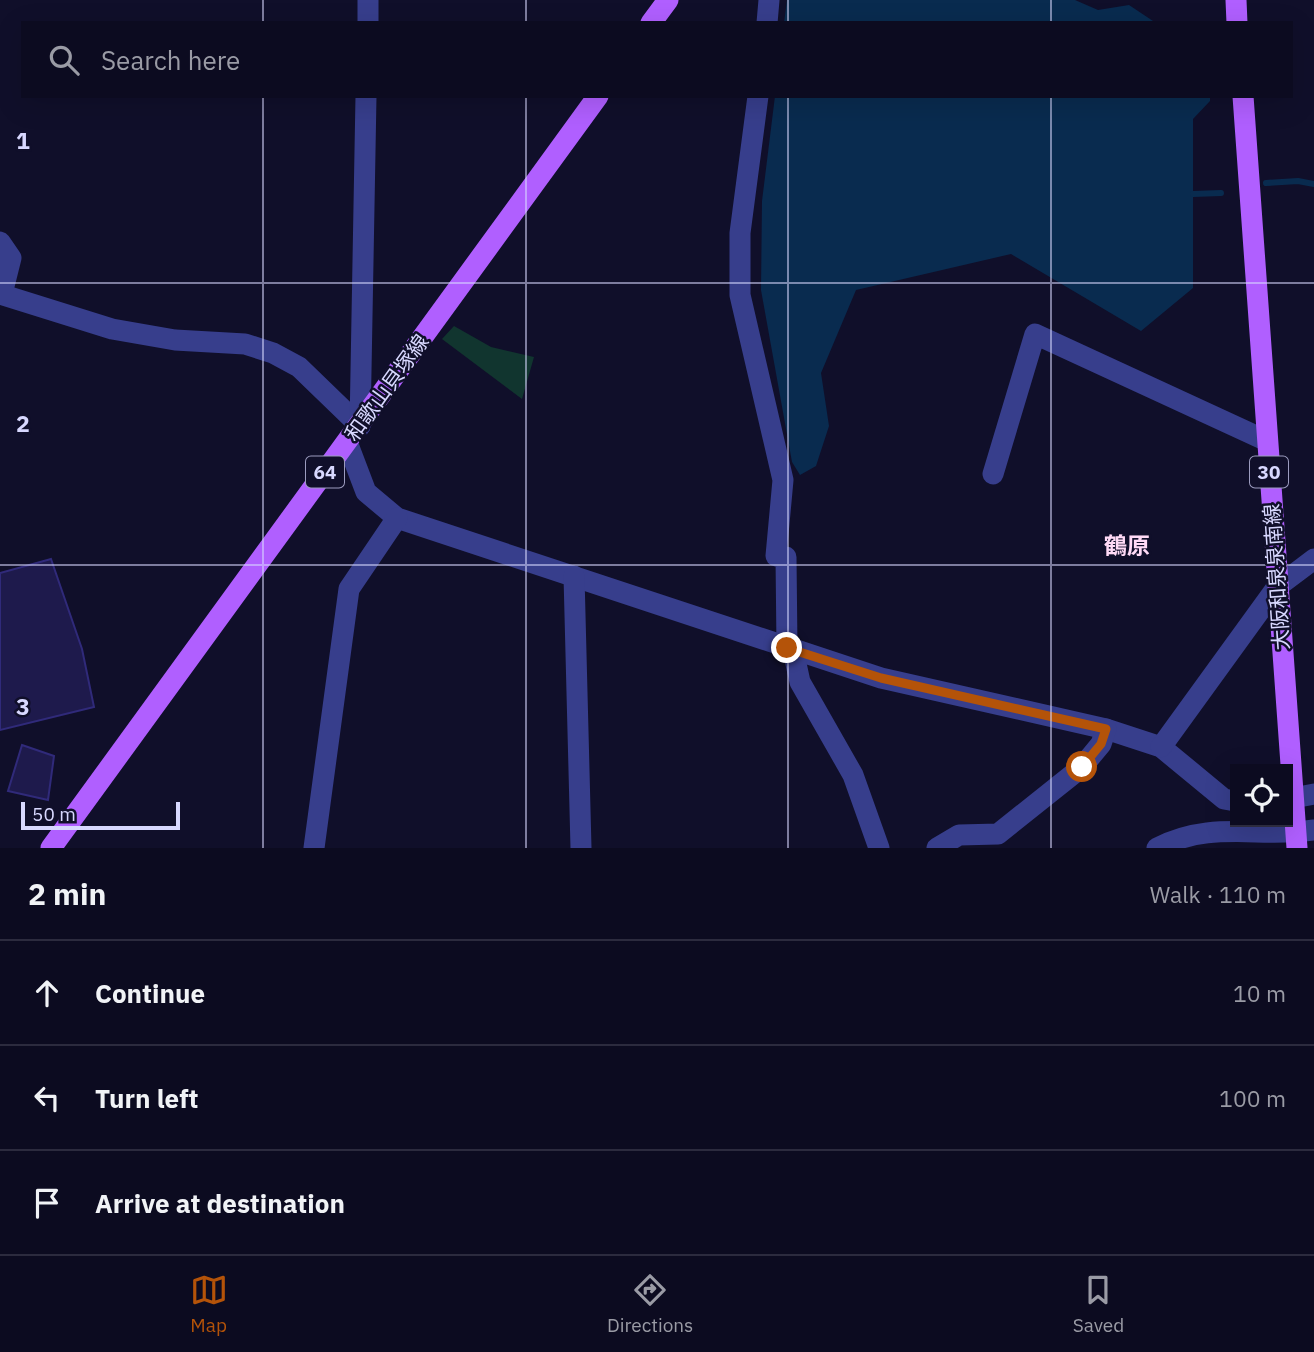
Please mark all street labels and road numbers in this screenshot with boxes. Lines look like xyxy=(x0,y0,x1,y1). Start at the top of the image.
street label: 和歌山貝塚線 xyxy=(338,328,435,447)
road number: 64 xyxy=(306,457,344,488)
road number: 30 xyxy=(1250,457,1288,488)
street label: 大阪和泉泉南線 xyxy=(1257,503,1295,651)

